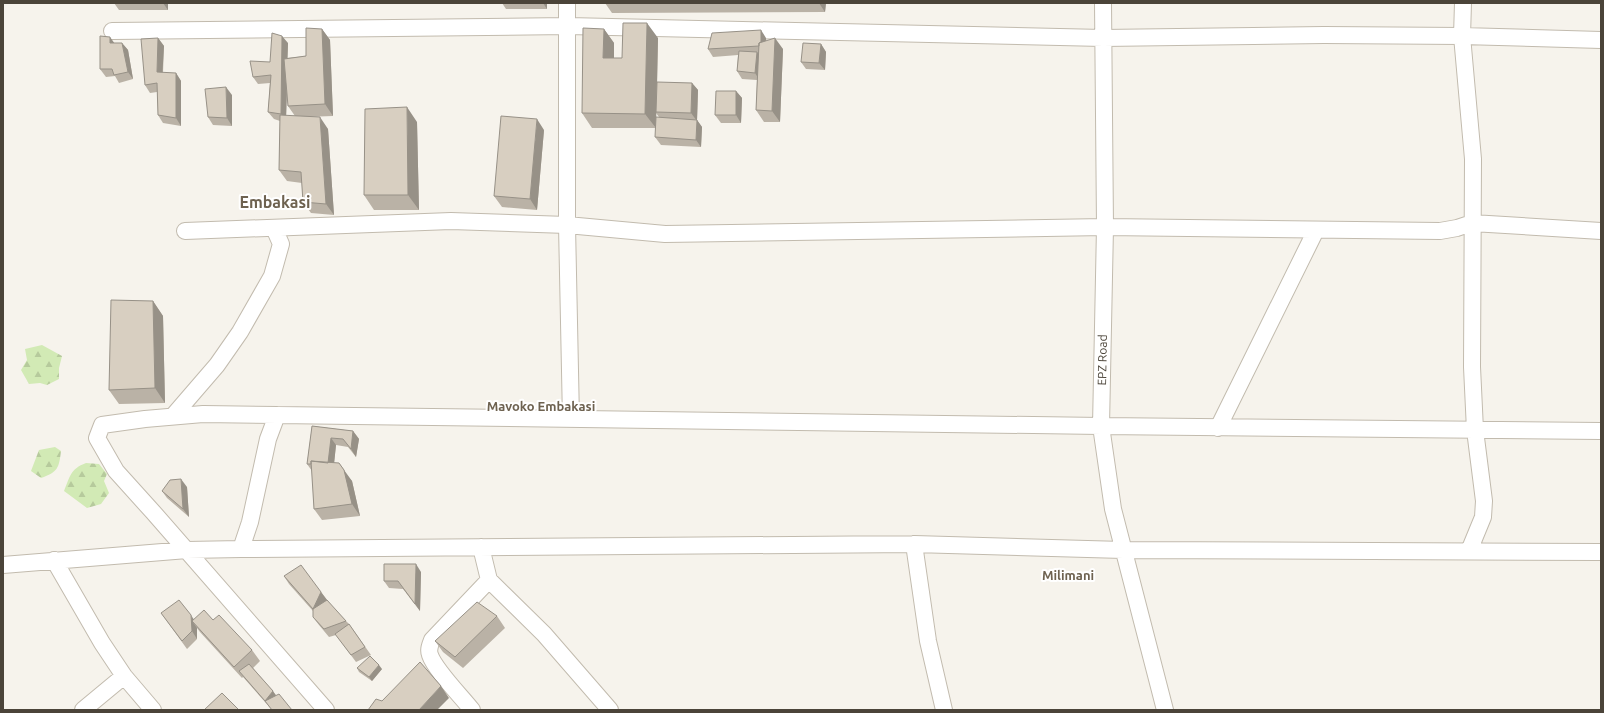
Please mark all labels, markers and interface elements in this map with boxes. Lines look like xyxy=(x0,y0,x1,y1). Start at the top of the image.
district label: Embakasi xyxy=(239,193,311,211)
street label: EPZ Road xyxy=(1095,334,1109,386)
district label: Mavoko Embakasi xyxy=(487,399,595,413)
district label: Milimani xyxy=(1042,568,1094,582)

